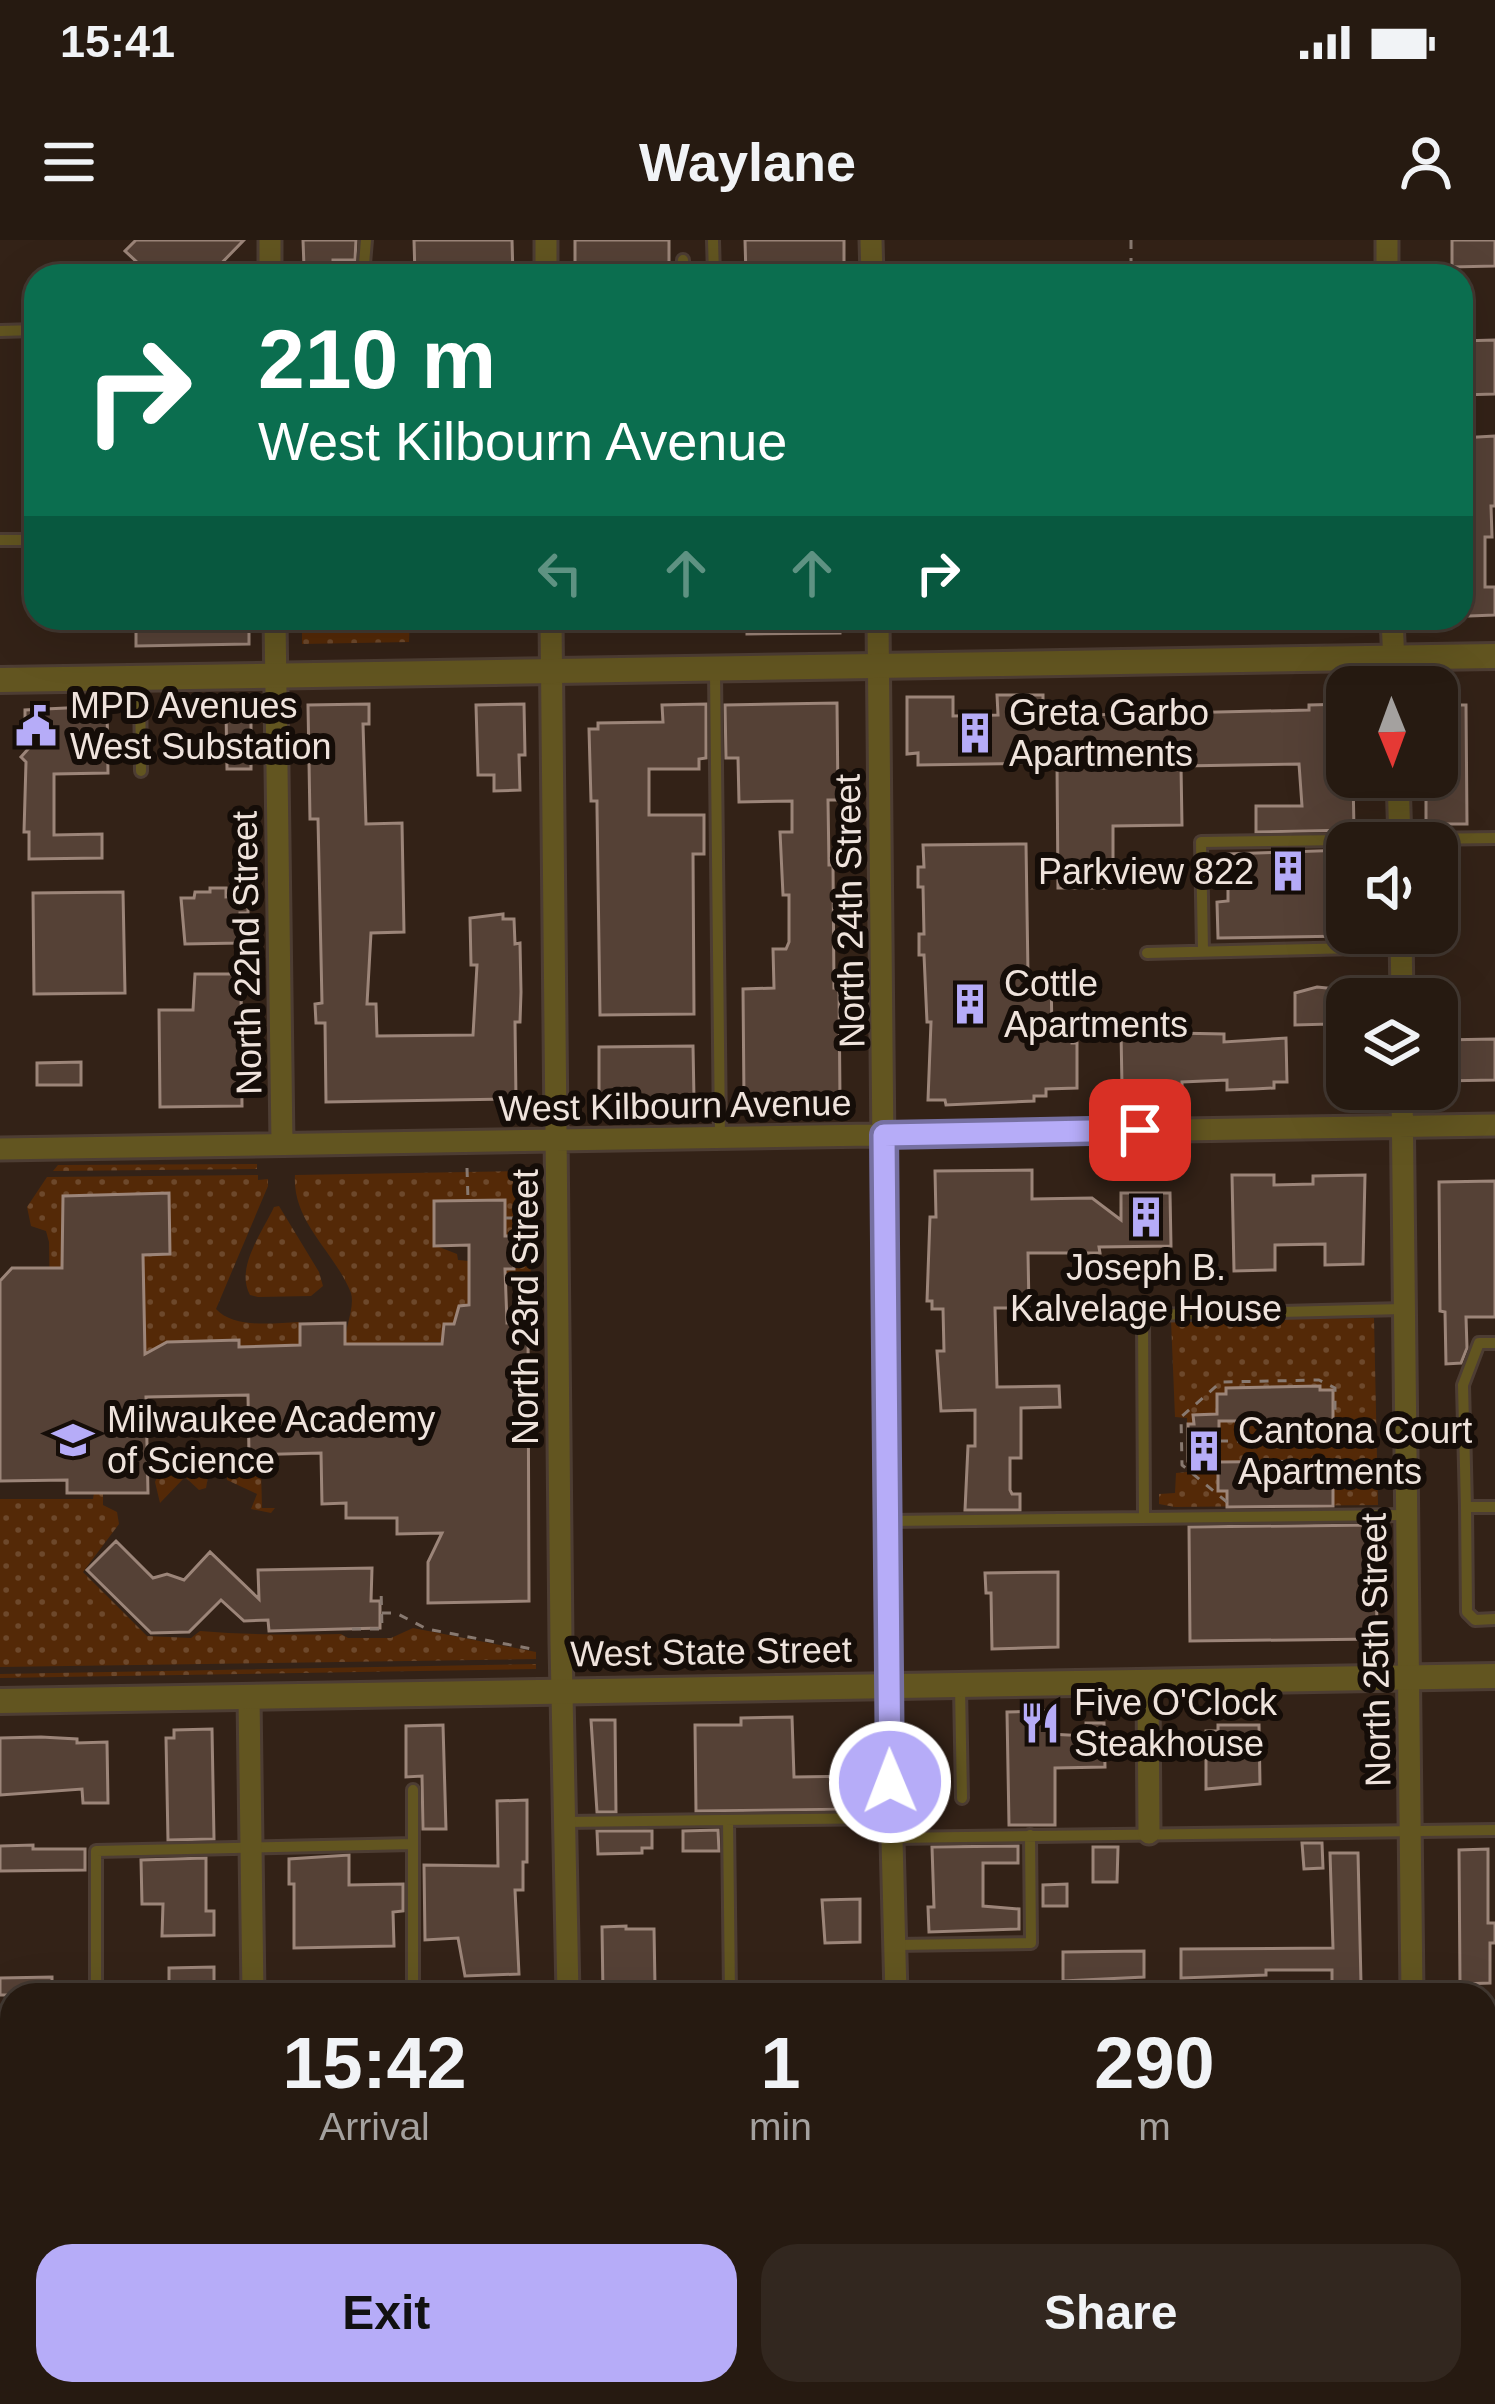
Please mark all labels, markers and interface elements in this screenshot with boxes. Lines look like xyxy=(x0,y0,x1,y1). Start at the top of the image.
text: 15:41 xyxy=(60,16,175,67)
icon: menu xyxy=(36,129,102,195)
icon: person xyxy=(1393,129,1459,195)
text: Waylane xyxy=(639,132,856,192)
icon: right xyxy=(60,312,216,468)
text: 210 m xyxy=(258,312,496,406)
text: West Kilbourn Avenue xyxy=(258,411,787,471)
icon: left xyxy=(527,540,593,606)
icon: ahead xyxy=(653,540,719,606)
icon: ahead xyxy=(779,540,845,606)
icon: right xyxy=(905,540,971,606)
north arrow xyxy=(1326,666,1458,798)
map controls xyxy=(1326,666,1458,1110)
place label: MPD Avenues West Substation xyxy=(70,685,331,767)
place label: Greta Garbo Apartments xyxy=(1009,692,1209,774)
public building icon: MPD Avenues West Substation xyxy=(13,703,59,749)
building icon: Greta Garbo Apartments xyxy=(952,710,998,756)
street label: North 24th Street xyxy=(827,774,872,1048)
street label: North 22nd Street xyxy=(224,811,269,1095)
button: sound xyxy=(1326,822,1458,954)
building icon: Parkview 822 xyxy=(1265,848,1311,894)
place label: Parkview 822 xyxy=(1038,851,1254,892)
place label: Cottle Apartments xyxy=(1004,963,1188,1045)
button: layers xyxy=(1326,978,1458,1110)
building icon: Cottle Apartments xyxy=(947,981,993,1027)
pin xyxy=(1089,1079,1191,1181)
street label: West Kilbourn Avenue xyxy=(498,1082,852,1129)
icon: arrive xyxy=(1107,1097,1173,1163)
street label: North 23rd Street xyxy=(505,1169,546,1445)
building icon: Joseph B. Kalvelage House xyxy=(1123,1194,1169,1240)
place label: Joseph B. Kalvelage House xyxy=(1010,1247,1282,1329)
place label: Milwaukee Academy of Science xyxy=(107,1399,435,1481)
place label: Cantona Court Apartments xyxy=(1238,1410,1472,1492)
school or university icon: Milwaukee Academy of Science xyxy=(50,1417,96,1463)
building icon: Cantona Court Apartments xyxy=(1181,1428,1227,1474)
street label: North 25th Street xyxy=(1353,1513,1398,1787)
street label: West State Street xyxy=(570,1629,852,1674)
place label: Five O'Clock Steakhouse xyxy=(1074,1682,1278,1764)
restaurant icon: Five O'Clock Steakhouse xyxy=(1017,1700,1063,1746)
position arrow xyxy=(827,1719,953,1845)
text: 15:42 xyxy=(282,2023,467,2103)
text: 1 xyxy=(760,2023,801,2103)
text: 290 xyxy=(1094,2023,1215,2103)
text: Arrival xyxy=(319,2105,430,2148)
text: min xyxy=(749,2105,812,2148)
text: m xyxy=(1138,2105,1171,2148)
button: Exit xyxy=(36,2244,737,2382)
button: Share xyxy=(761,2244,1461,2382)

